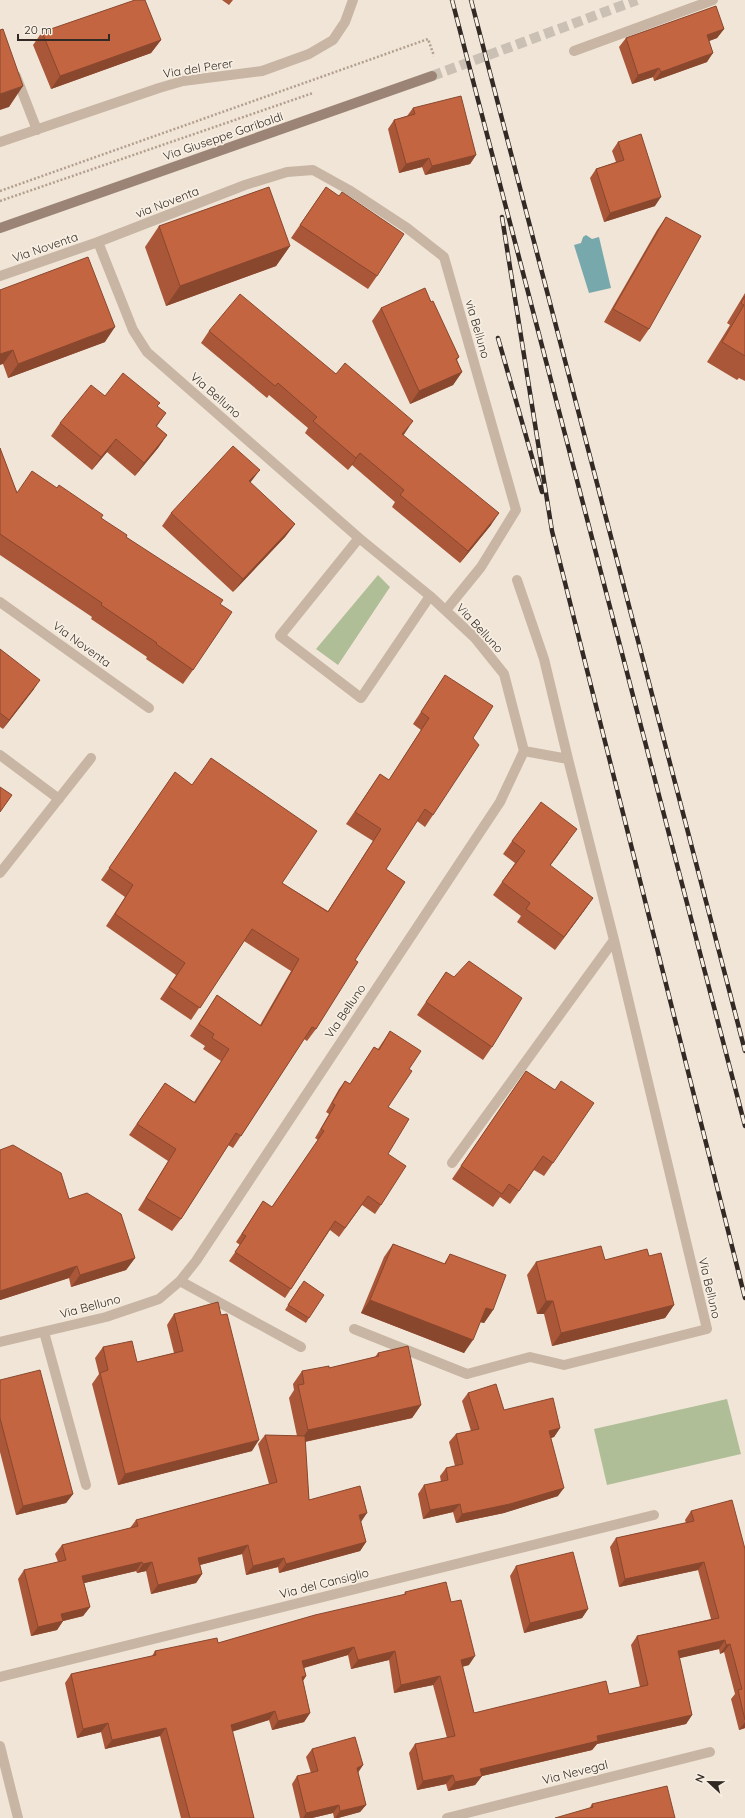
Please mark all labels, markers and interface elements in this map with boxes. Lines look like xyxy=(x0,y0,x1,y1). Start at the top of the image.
scale bar xyxy=(18,16,109,42)
text: 20 m xyxy=(24,22,52,37)
street label: Via del Perer xyxy=(162,55,234,81)
street label: Via Giuseppe Garibaldi xyxy=(161,108,285,164)
street label: via Noventa xyxy=(133,183,201,221)
street label: Via Noventa xyxy=(10,229,80,265)
street label: via Belluno xyxy=(462,298,494,360)
street label: Via Belluno xyxy=(188,369,244,421)
street label: Via Belluno xyxy=(453,600,507,656)
street label: Via Noventa xyxy=(50,618,114,670)
street label: Via Belluno xyxy=(321,981,369,1041)
street label: Via Belluno xyxy=(696,1256,724,1320)
street label: Via Belluno xyxy=(58,1291,122,1321)
street label: Via del Cansiglio xyxy=(278,1565,370,1601)
street label: Via Nevegal xyxy=(541,1757,609,1787)
north arrow xyxy=(689,1762,729,1802)
text: N xyxy=(692,1772,708,1785)

